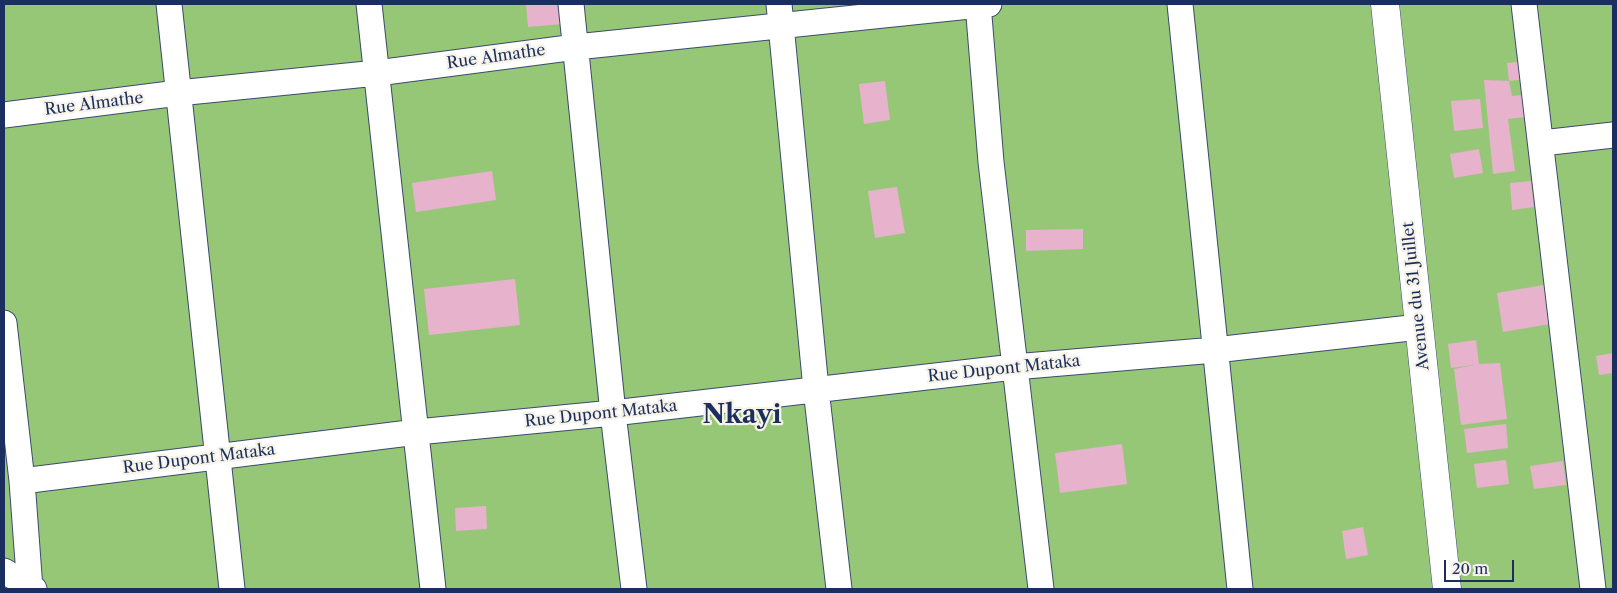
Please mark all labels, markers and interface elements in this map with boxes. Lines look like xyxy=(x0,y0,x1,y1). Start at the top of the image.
street label: Rue Almathe xyxy=(445,41,547,73)
street label: Rue Almathe xyxy=(44,88,144,120)
street label: Avenue du 31 Juillet xyxy=(1399,221,1433,371)
street label: Rue Dupont Mataka xyxy=(927,351,1081,387)
street label: Rue Dupont Mataka xyxy=(524,396,678,432)
district label: Nkayi xyxy=(702,399,782,431)
street label: Rue Dupont Mataka xyxy=(122,440,276,478)
scale bar xyxy=(1447,550,1517,582)
text: 20 m xyxy=(1452,559,1488,578)

